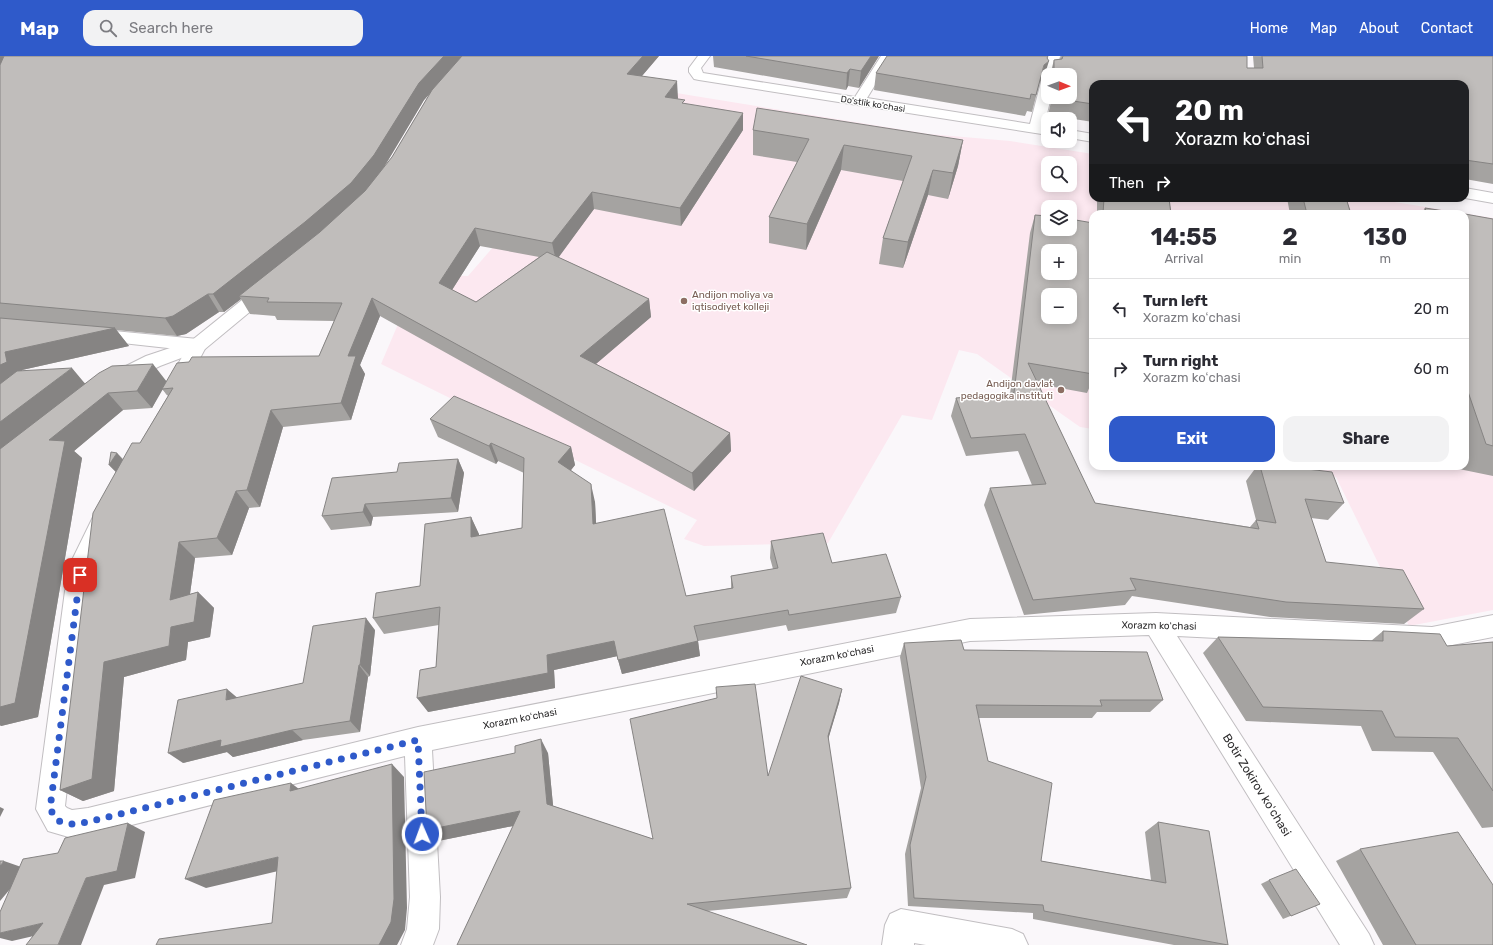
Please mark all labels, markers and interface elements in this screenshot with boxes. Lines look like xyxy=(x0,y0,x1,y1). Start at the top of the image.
search box xyxy=(83,10,363,46)
text: Map xyxy=(20,17,59,40)
icon: search xyxy=(97,17,119,39)
text: Search here xyxy=(129,19,213,37)
text: Home xyxy=(1250,20,1288,37)
text: Map xyxy=(1310,20,1337,37)
text: About xyxy=(1359,20,1399,37)
text: Contact xyxy=(1421,20,1473,37)
north arrow xyxy=(1041,68,1077,104)
map controls xyxy=(1041,68,1077,324)
street label: Do'stlik ko'chasi xyxy=(840,94,906,114)
text: 20 m xyxy=(1175,94,1244,127)
icon: left xyxy=(1109,96,1161,148)
button: sound xyxy=(1041,112,1077,148)
text: Xorazm koʻchasi xyxy=(1175,128,1310,150)
button: search xyxy=(1041,156,1077,192)
icon: right xyxy=(1152,172,1174,194)
text: Then xyxy=(1109,174,1144,192)
button: layers xyxy=(1041,200,1077,236)
text: 14:55 xyxy=(1151,223,1217,251)
text: 2 xyxy=(1282,223,1298,251)
text: 130 xyxy=(1363,223,1407,251)
button: + xyxy=(1041,244,1077,280)
text: Arrival xyxy=(1164,251,1203,266)
text: min xyxy=(1279,251,1301,266)
text: m xyxy=(1379,251,1391,266)
button: − xyxy=(1041,288,1077,324)
place label: Andijon moliya va iqtisodiyet kolleji xyxy=(692,289,773,313)
text: Turn left xyxy=(1143,292,1208,310)
marker: Andijon moliya va iqtisodiyet kolleji xyxy=(679,296,689,306)
icon: left xyxy=(1109,298,1131,320)
text: 20 m xyxy=(1414,300,1449,318)
text: Xorazm koʻchasi xyxy=(1143,310,1241,325)
text: Turn right xyxy=(1143,352,1218,370)
icon: right xyxy=(1109,358,1131,380)
text: 60 m xyxy=(1413,360,1449,378)
text: Xorazm koʻchasi xyxy=(1143,370,1241,385)
place label: Andijon davlat pedagogika instituti xyxy=(961,378,1053,402)
marker: Andijon davlat pedagogika instituti xyxy=(1056,385,1066,395)
button: Exit xyxy=(1109,416,1275,462)
button: Share xyxy=(1283,416,1449,462)
pin xyxy=(63,558,97,592)
icon: arrive xyxy=(69,564,91,586)
street label: Xorazm koʻchasi xyxy=(1121,619,1197,633)
street label: Xorazm koʻchasi xyxy=(799,643,875,669)
street label: Xorazm koʻchasi xyxy=(482,706,558,732)
street label: Botir Zokirov koʻchasi xyxy=(1220,731,1294,839)
position arrow xyxy=(401,813,443,855)

